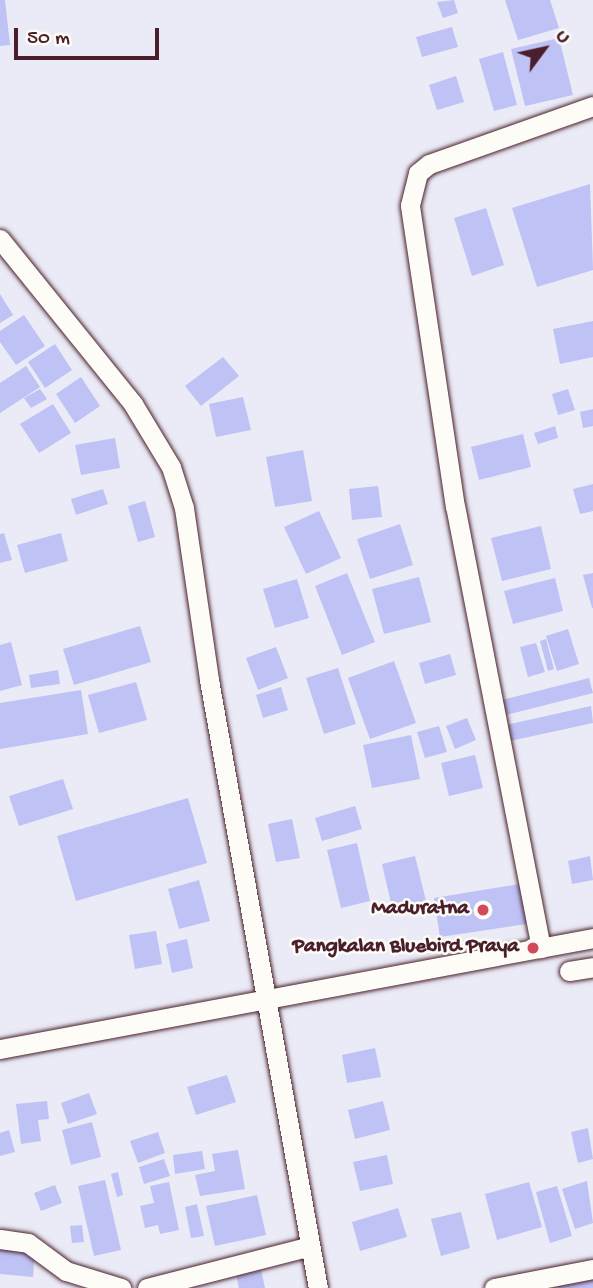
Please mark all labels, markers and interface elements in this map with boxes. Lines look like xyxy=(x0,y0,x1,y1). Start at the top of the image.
scale bar xyxy=(18,14,163,58)
north arrow xyxy=(509,14,579,84)
text: U xyxy=(549,26,575,48)
text: 50 m xyxy=(27,27,70,52)
place label: Maduratna xyxy=(371,897,469,923)
marker: Maduratna xyxy=(475,902,491,918)
place label: Pangkalan Bluebird Praya xyxy=(293,935,519,961)
marker: Pangkalan Bluebird Praya xyxy=(525,940,541,956)

